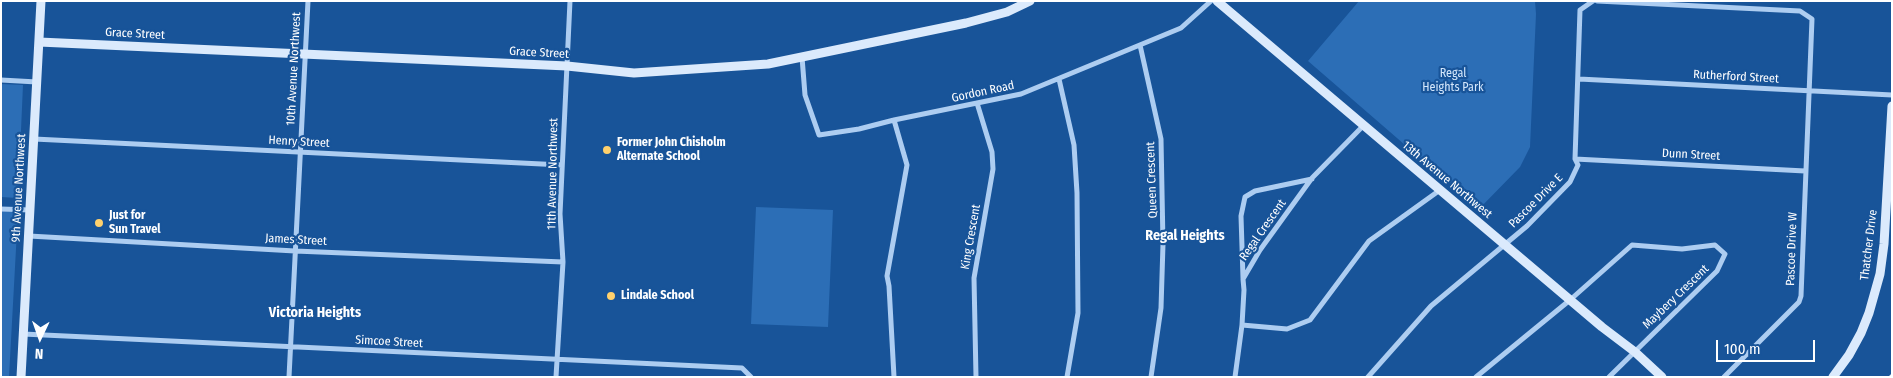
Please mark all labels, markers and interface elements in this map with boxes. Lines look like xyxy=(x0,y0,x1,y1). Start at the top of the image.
street label: 10th Avenue Northwest xyxy=(284,12,304,126)
street label: Grace Street xyxy=(105,25,165,43)
street label: Grace Street xyxy=(509,44,569,62)
park label: Regal Heights Park xyxy=(1422,67,1484,95)
street label: Rutherford Street xyxy=(1693,68,1779,86)
street label: Gordon Road xyxy=(950,78,1016,106)
street label: 11th Avenue Northwest xyxy=(545,118,561,230)
street label: 9th Avenue Northwest xyxy=(9,133,29,243)
street label: Henry Street xyxy=(268,133,330,151)
place label: Former John Chisholm Alternate School xyxy=(617,136,726,164)
street label: 13th Avenue Northwest xyxy=(1399,138,1495,222)
street label: Queen Crescent xyxy=(1143,141,1161,219)
marker: Former John Chisholm Alternate School xyxy=(601,144,613,156)
street label: Dunn Street xyxy=(1662,146,1720,164)
street label: Pascoe Drive E xyxy=(1506,171,1566,231)
street label: Regal Crescent xyxy=(1237,197,1289,263)
street label: King Crescent xyxy=(958,203,984,271)
place label: Just for Sun Travel xyxy=(109,209,160,237)
street label: Thatcher Drive xyxy=(1858,209,1880,281)
street label: Pascoe Drive W xyxy=(1784,212,1800,286)
marker: Just for Sun Travel xyxy=(93,217,105,229)
district label: Regal Heights xyxy=(1145,228,1225,244)
street label: James Street xyxy=(265,231,327,249)
street label: Maybery Crescent xyxy=(1640,262,1712,332)
place label: Lindale School xyxy=(621,289,694,303)
marker: Lindale School xyxy=(605,290,617,302)
district label: Victoria Heights xyxy=(269,305,361,321)
north arrow xyxy=(15,313,65,363)
scale bar xyxy=(1718,330,1817,362)
street label: Simcoe Street xyxy=(355,333,423,351)
text: 100 m xyxy=(1724,340,1761,358)
text: N xyxy=(35,345,44,362)

